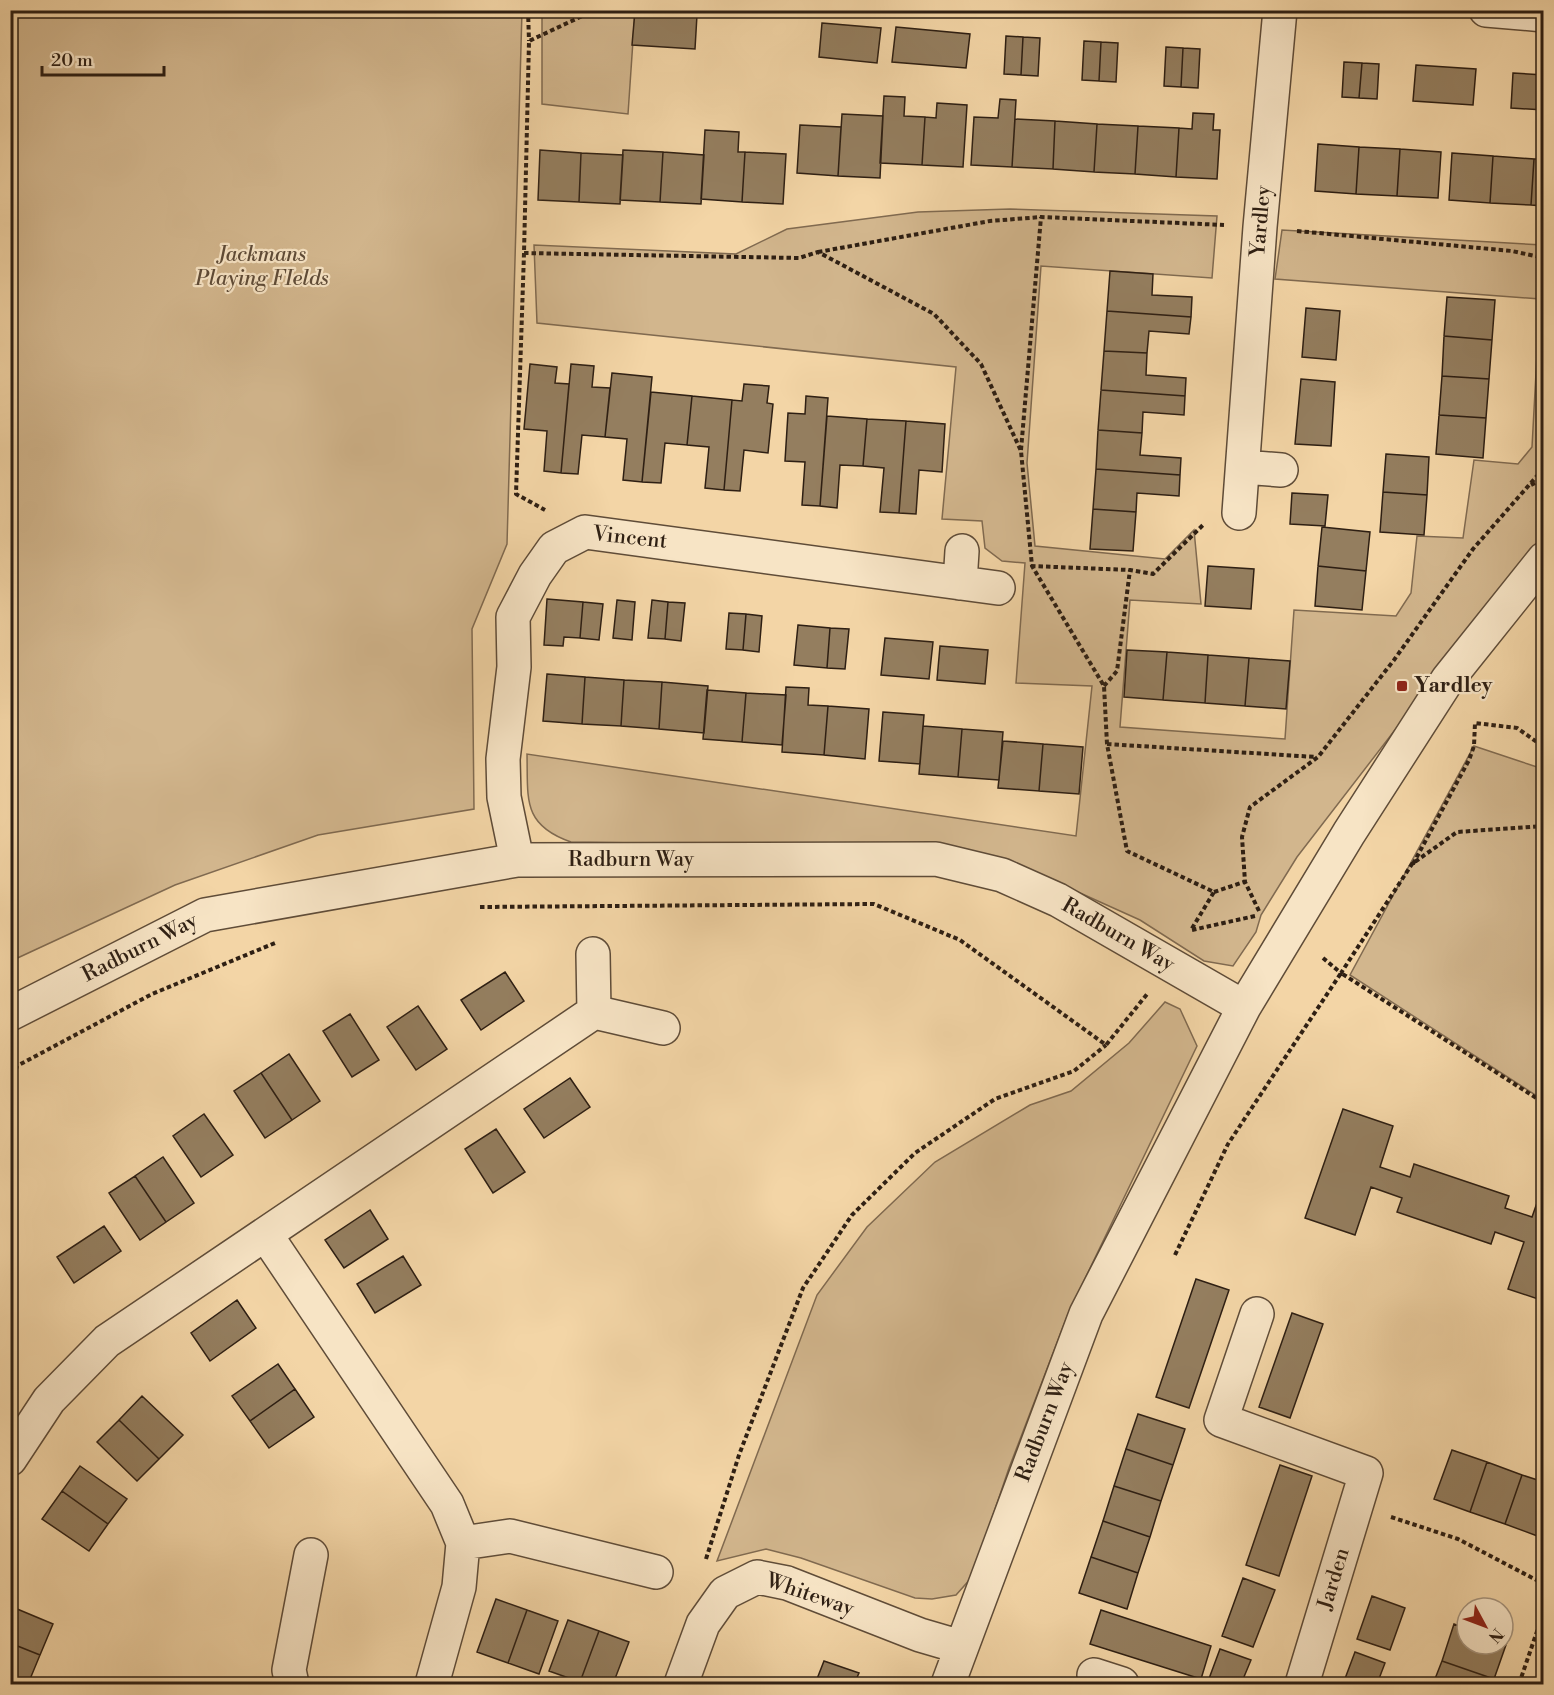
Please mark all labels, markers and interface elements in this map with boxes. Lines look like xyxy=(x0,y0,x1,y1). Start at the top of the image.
scale bar xyxy=(42,39,164,77)
text: 20 m xyxy=(51,49,93,72)
street label: Yardley xyxy=(1245,184,1277,259)
park label: Jackmans Playing FIelds xyxy=(194,242,329,292)
street label: Vincent xyxy=(591,521,669,555)
place label: Yardley xyxy=(1414,673,1493,699)
marker: Yardley xyxy=(1395,679,1409,693)
street label: Radburn Way xyxy=(568,847,695,873)
street label: Radburn Way xyxy=(1057,892,1180,978)
street label: Radburn Way xyxy=(78,907,203,988)
street label: Radburn Way xyxy=(1010,1358,1080,1486)
street label: Jarden xyxy=(1312,1544,1356,1614)
street label: Whiteway xyxy=(762,1568,858,1622)
north arrow xyxy=(1455,1596,1515,1656)
text: N xyxy=(1484,1624,1507,1647)

